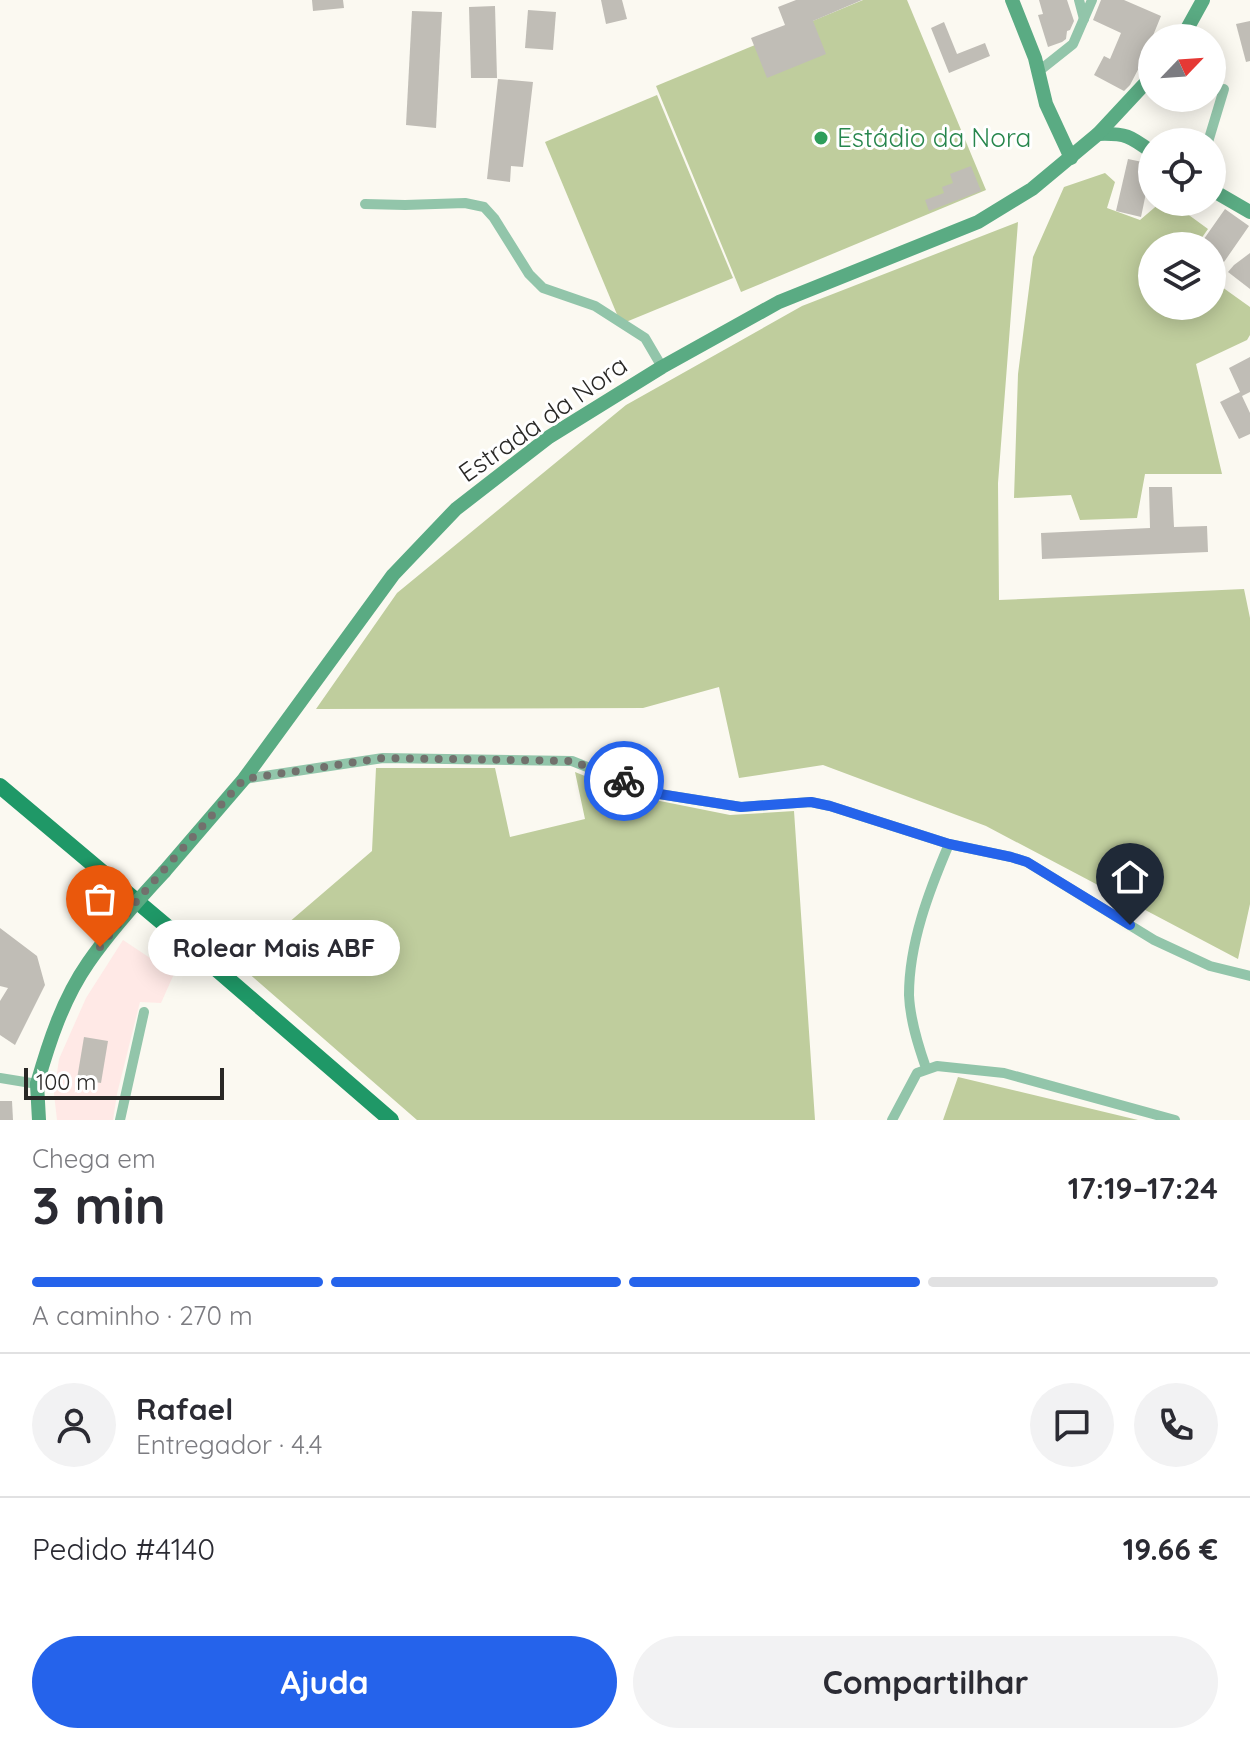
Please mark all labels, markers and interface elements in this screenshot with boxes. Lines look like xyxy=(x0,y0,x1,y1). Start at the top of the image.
north arrow xyxy=(1138,24,1226,112)
map controls xyxy=(1138,24,1226,320)
place label: Estádio da Nora xyxy=(837,121,1031,154)
button: locate xyxy=(1138,128,1226,216)
marker: Estádio da Nora xyxy=(812,129,830,147)
button: layers xyxy=(1138,232,1226,320)
street label: Estrada da Nora xyxy=(452,348,633,489)
courier xyxy=(584,741,664,821)
icon: bike xyxy=(602,759,646,803)
pin xyxy=(1096,843,1164,925)
icon: home xyxy=(1108,855,1152,899)
pin xyxy=(66,865,134,947)
icon: bag xyxy=(78,877,122,921)
callout: Rolear Mais ABF xyxy=(148,919,400,975)
text: Rolear Mais ABF xyxy=(173,931,375,964)
scale bar xyxy=(24,1064,224,1100)
text: 100 m xyxy=(36,1068,96,1096)
text: Chega em xyxy=(32,1142,156,1175)
text: 17:19–17:24 xyxy=(1068,1169,1218,1207)
text: 3 min xyxy=(32,1172,166,1237)
text: A caminho · 270 m xyxy=(32,1299,253,1332)
button: person xyxy=(32,1383,116,1467)
button: chat xyxy=(1030,1383,1114,1467)
button: phone xyxy=(1134,1383,1218,1467)
text: Rafael xyxy=(136,1390,233,1428)
text: Entregador · 4.4 xyxy=(136,1428,323,1461)
text: Pedido #4140 xyxy=(32,1530,215,1568)
text: 19.66 € xyxy=(1123,1530,1218,1568)
button: Ajuda xyxy=(32,1636,617,1728)
button: Compartilhar xyxy=(633,1636,1218,1728)

